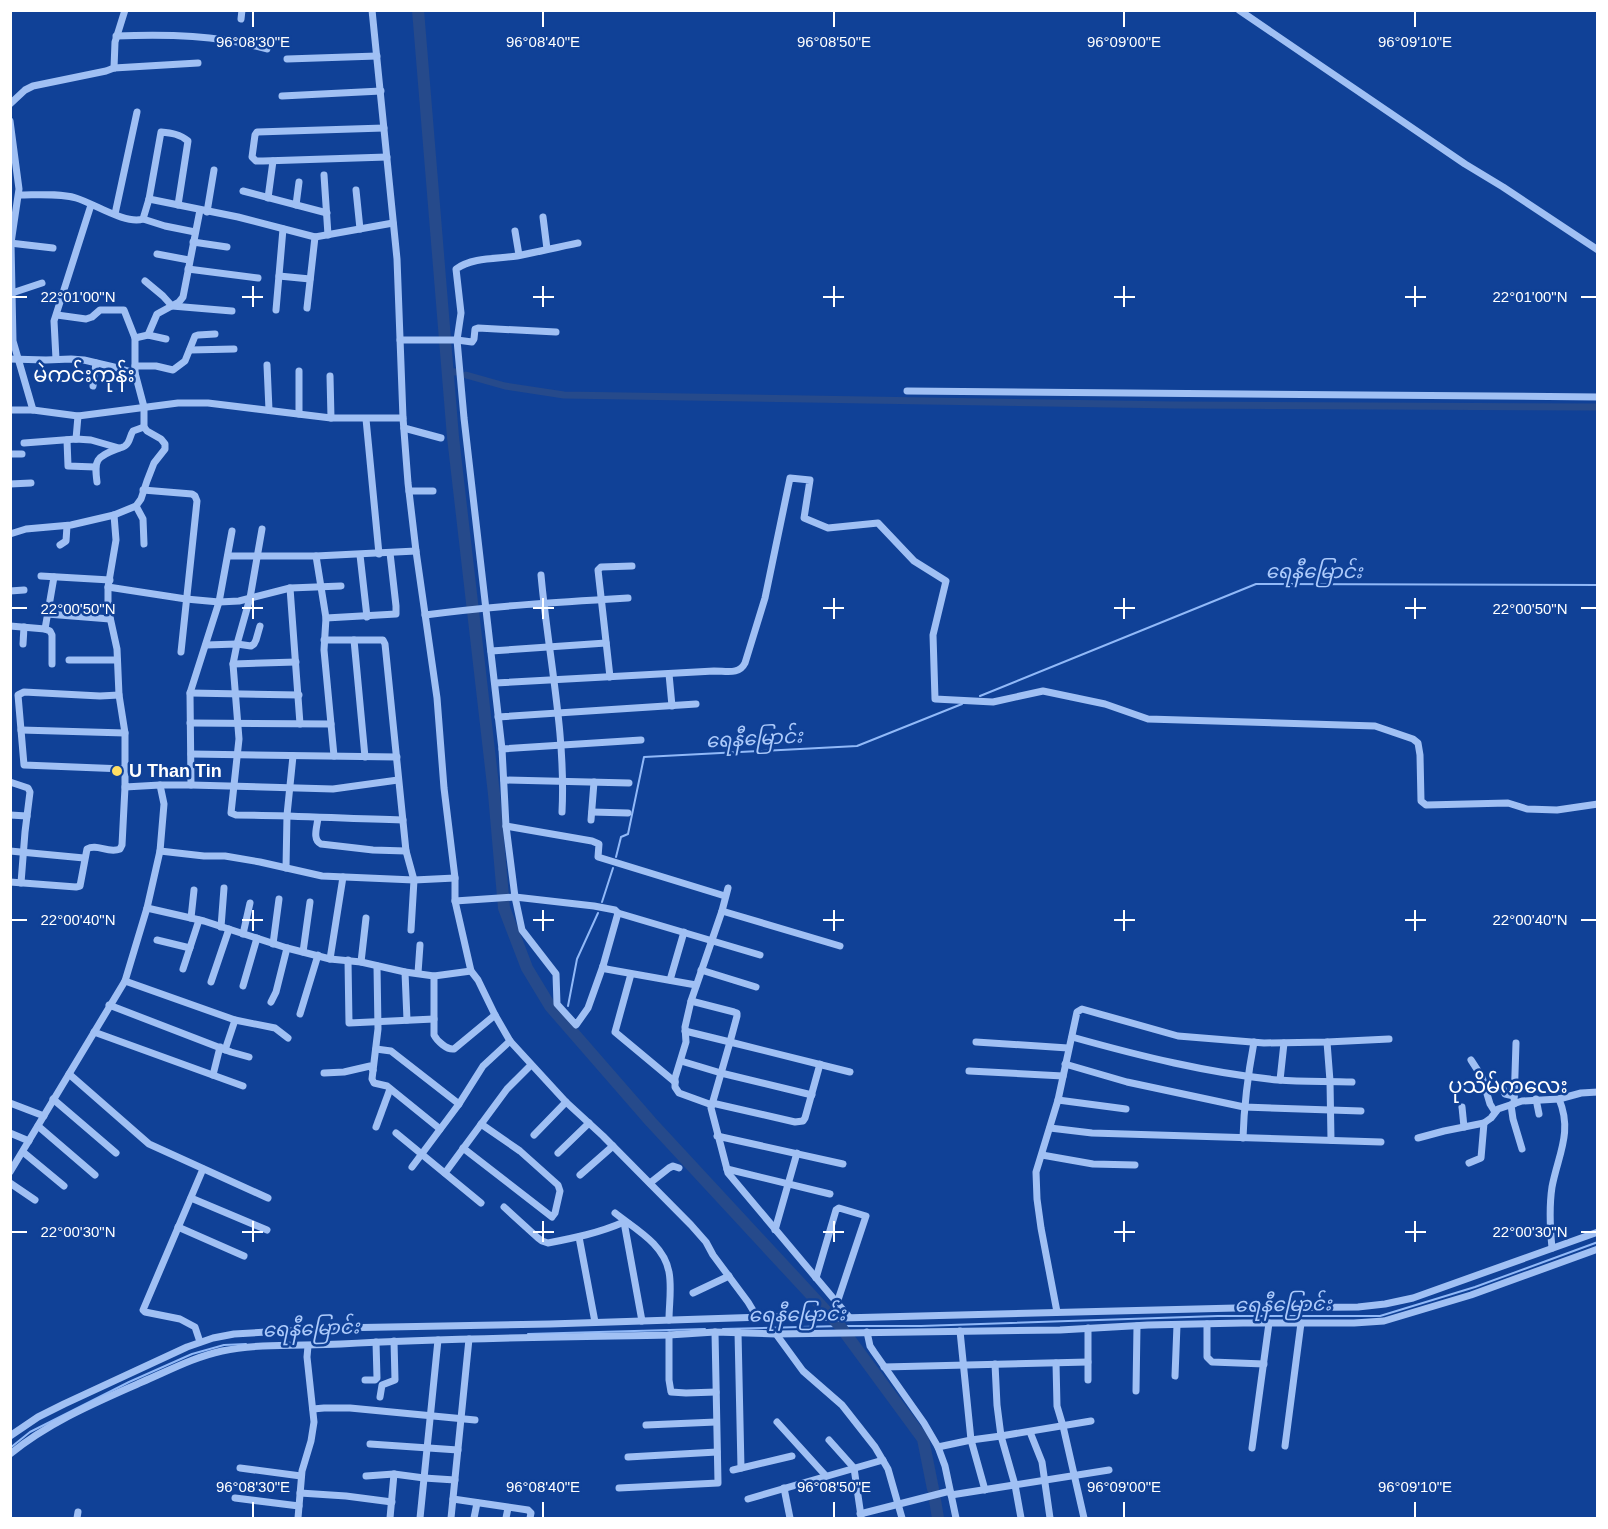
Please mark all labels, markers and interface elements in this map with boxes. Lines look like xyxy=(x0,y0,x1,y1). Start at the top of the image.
text: 96°08'30"E xyxy=(216,33,290,50)
text: 96°08'40"E xyxy=(506,33,580,50)
text: 96°08'50"E xyxy=(797,33,871,50)
text: 96°09'00"E xyxy=(1087,33,1161,50)
text: 96°09'10"E xyxy=(1378,33,1452,50)
text: 22°01'00"N xyxy=(40,288,116,305)
text: 22°01'00"N xyxy=(1492,288,1568,305)
district label: မဲကင်းကုန်း xyxy=(33,359,135,392)
water label: ရေနီမြောင်း xyxy=(1265,557,1364,588)
text: 22°00'50"N xyxy=(40,600,116,617)
text: 22°00'50"N xyxy=(1492,600,1568,617)
water label: ရေနီမြောင်း xyxy=(705,721,804,758)
place label: U Than Tin xyxy=(129,761,222,781)
marker: U Than Tin xyxy=(110,764,124,778)
text: 22°00'40"N xyxy=(40,911,116,928)
text: 22°00'40"N xyxy=(1492,911,1568,928)
district label: ပုသိမ်ကလေး xyxy=(1448,1070,1568,1103)
text: 22°00'30"N xyxy=(40,1223,116,1240)
text: 22°00'30"N xyxy=(1492,1223,1568,1240)
water label: ရေနီမြောင်း xyxy=(1234,1289,1333,1322)
water label: ရေနီမြောင်း xyxy=(748,1299,847,1332)
water label: ရေနီမြောင်း xyxy=(262,1312,361,1347)
text: 96°08'30"E xyxy=(216,1478,290,1495)
text: 96°08'40"E xyxy=(506,1478,580,1495)
text: 96°08'50"E xyxy=(797,1478,871,1495)
text: 96°09'00"E xyxy=(1087,1478,1161,1495)
text: 96°09'10"E xyxy=(1378,1478,1452,1495)

